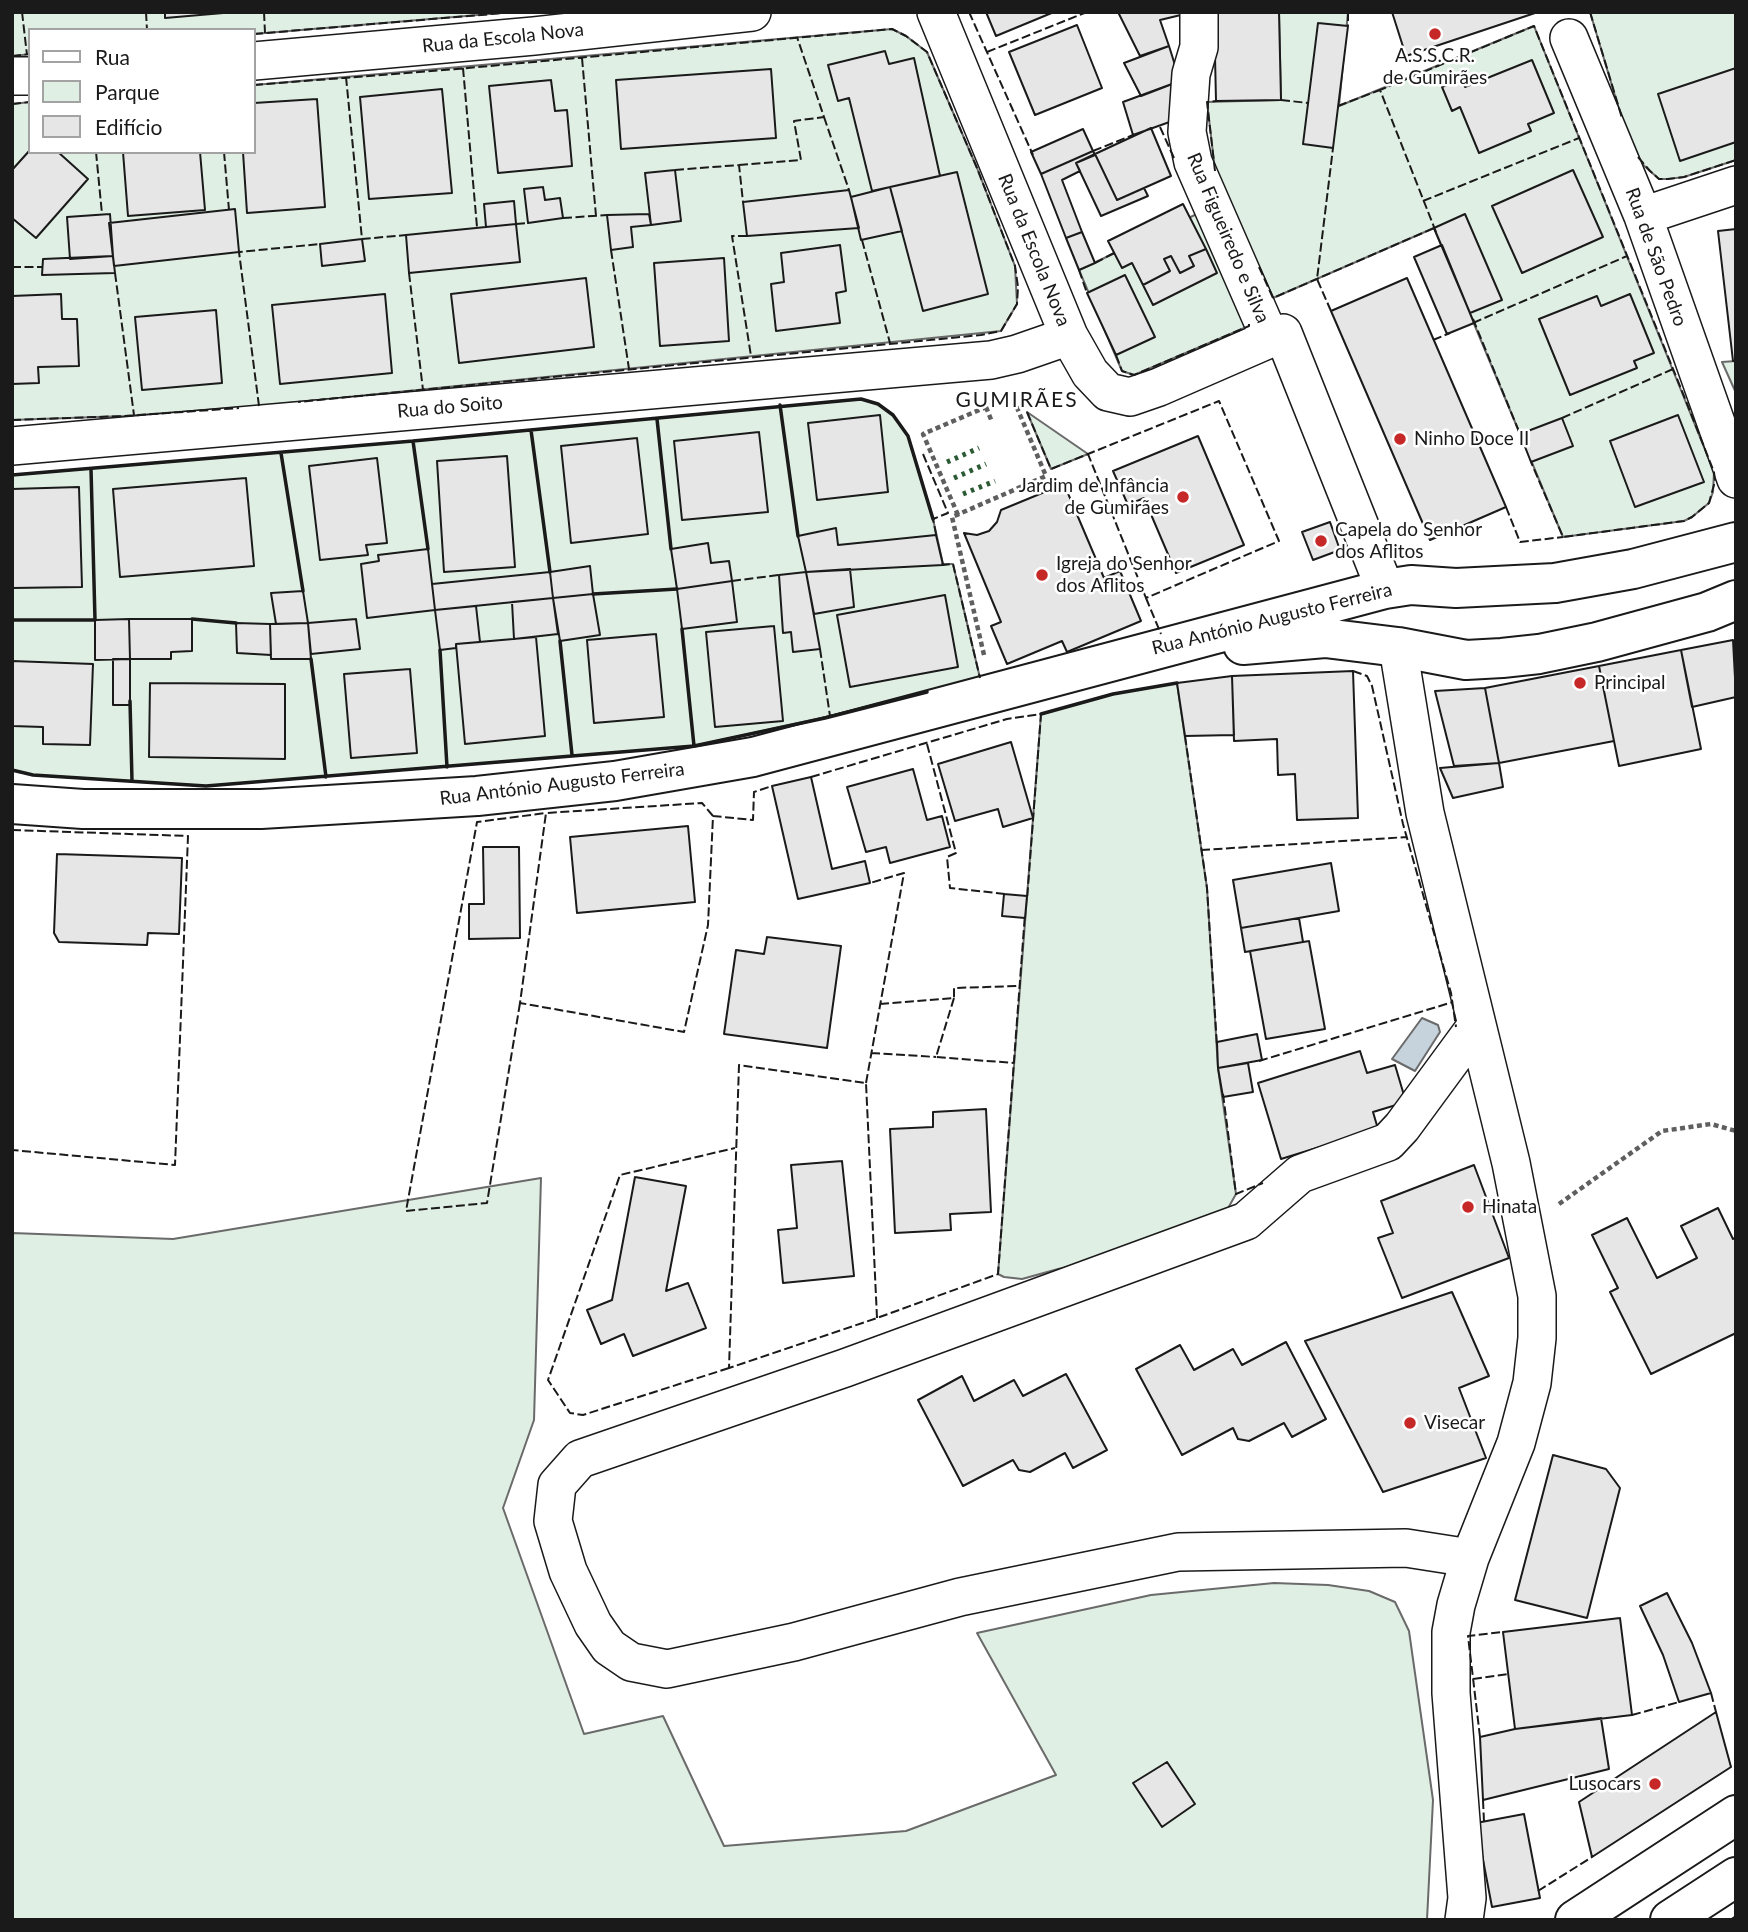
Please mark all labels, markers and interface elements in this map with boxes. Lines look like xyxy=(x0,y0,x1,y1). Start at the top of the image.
street label: Rua da Escola Nova xyxy=(421,18,585,58)
marker: A.S.S.C.R. de Gumirães xyxy=(1427,26,1443,42)
legend xyxy=(28,28,256,154)
text: Rua xyxy=(95,44,130,69)
place label: A.S.S.C.R. de Gumirães xyxy=(1383,45,1487,89)
text: Parque xyxy=(95,79,160,104)
text: Edifício xyxy=(95,114,162,139)
street label: Rua Figueiredo e Silva xyxy=(1182,149,1274,327)
street label: Rua da Escola Nova xyxy=(993,170,1075,330)
street label: Rua de São Pedro xyxy=(1620,184,1692,330)
district label: GUMIRÃES xyxy=(956,387,1078,413)
street label: Rua do Soito xyxy=(396,391,504,423)
place label: Ninho Doce II xyxy=(1414,428,1529,450)
marker: Ninho Doce II xyxy=(1392,431,1408,447)
place label: Jardim de Infância de Gumirães xyxy=(1019,475,1169,519)
marker: Jardim de Infância de Gumirães xyxy=(1175,489,1191,505)
place label: Capela do Senhor dos Aflitos xyxy=(1335,519,1482,563)
marker: Capela do Senhor dos Aflitos xyxy=(1313,533,1329,549)
place label: Igreja do Senhor dos Aflitos xyxy=(1056,553,1192,597)
marker: Igreja do Senhor dos Aflitos xyxy=(1034,567,1050,583)
street label: Rua António Augusto Ferreira xyxy=(1150,578,1394,660)
place label: Principal xyxy=(1594,672,1666,694)
marker: Principal xyxy=(1572,675,1588,691)
street label: Rua António Augusto Ferreira xyxy=(438,758,686,810)
place label: Hinata xyxy=(1482,1196,1537,1218)
marker: Hinata xyxy=(1460,1199,1476,1215)
place label: Visecar xyxy=(1424,1412,1485,1434)
marker: Visecar xyxy=(1402,1415,1418,1431)
place label: Lusocars xyxy=(1569,1773,1641,1795)
marker: Lusocars xyxy=(1647,1776,1663,1792)

